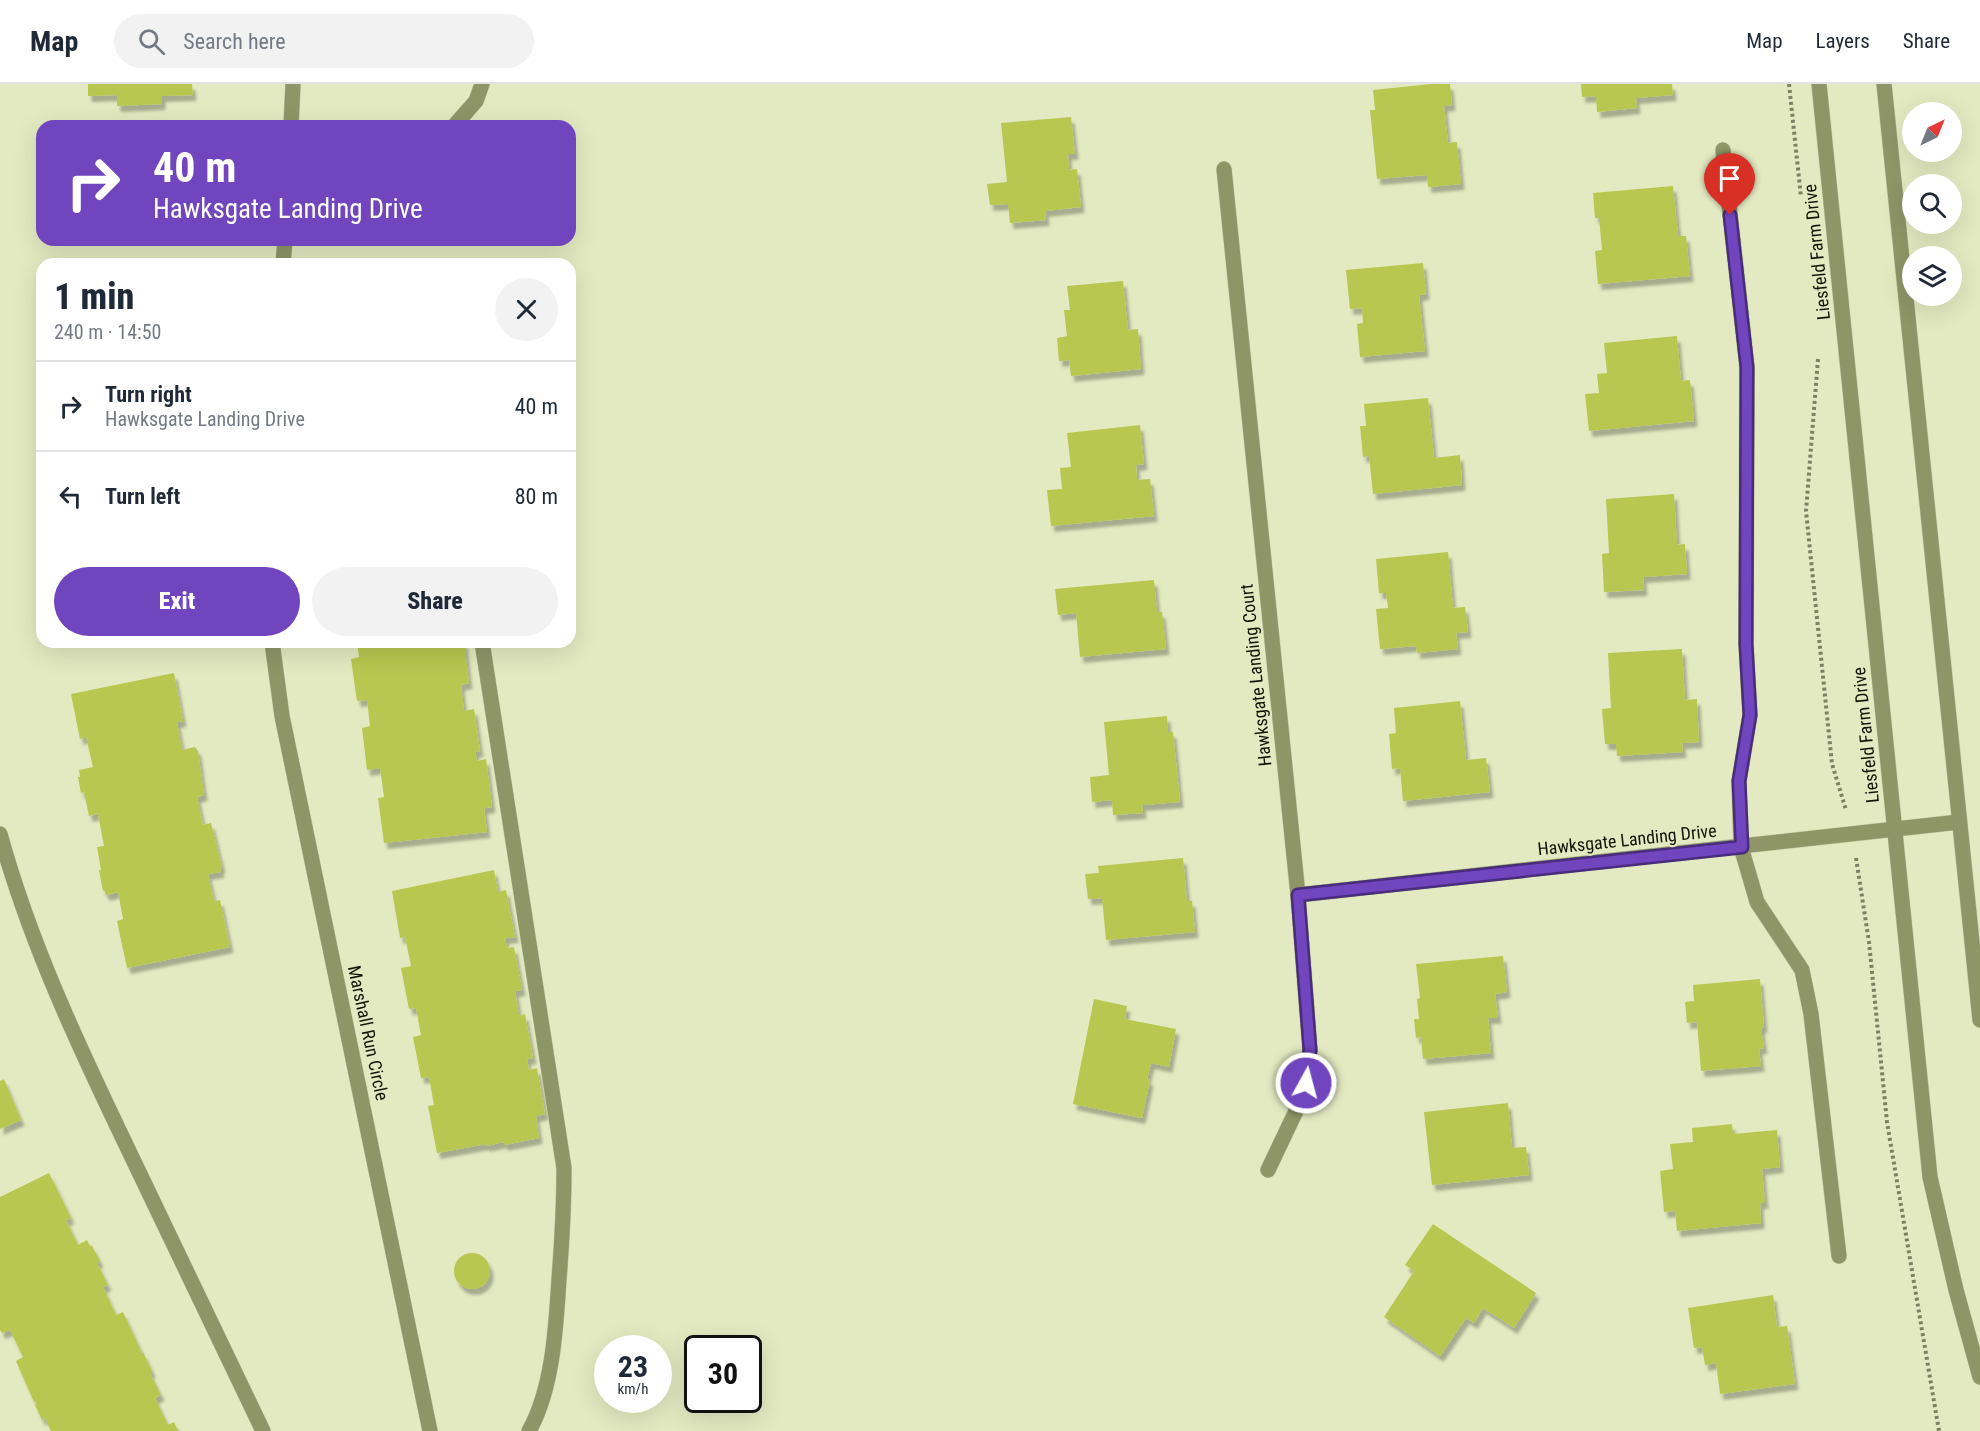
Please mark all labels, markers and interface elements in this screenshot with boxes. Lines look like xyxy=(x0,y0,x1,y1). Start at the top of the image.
search box xyxy=(114,14,534,68)
text: Map xyxy=(30,25,78,58)
icon: search xyxy=(135,25,168,58)
text: Search here xyxy=(183,29,286,54)
text: Map xyxy=(1746,29,1783,53)
text: Layers xyxy=(1816,29,1870,53)
text: Share xyxy=(1903,29,1950,53)
north arrow xyxy=(1902,102,1962,162)
map controls xyxy=(1902,102,1962,306)
text: 40 m xyxy=(153,143,236,192)
icon: right xyxy=(54,144,132,222)
pin xyxy=(1704,153,1755,215)
icon: arrive xyxy=(1713,162,1746,195)
button: search xyxy=(1902,174,1962,234)
street label: Liesfeld Farm Drive xyxy=(1799,183,1834,321)
text: Hawksgate Landing Drive xyxy=(153,193,423,225)
button: layers xyxy=(1902,246,1962,306)
text: 1 min xyxy=(54,276,134,318)
button: close xyxy=(495,278,558,341)
text: 240 m · 14:50 xyxy=(54,320,161,344)
text: Turn right xyxy=(105,382,192,407)
icon: right xyxy=(54,390,87,423)
text: 40 m xyxy=(515,394,558,419)
text: Hawksgate Landing Drive xyxy=(105,407,305,431)
icon: left xyxy=(54,480,87,513)
text: Turn left xyxy=(105,484,180,509)
text: 80 m xyxy=(515,484,558,509)
button: Exit xyxy=(54,567,300,636)
button: Share xyxy=(312,567,558,636)
street label: Hawksgate Landing Court xyxy=(1235,583,1276,767)
street label: Liesfeld Farm Drive xyxy=(1848,666,1883,804)
street label: Hawksgate Landing Drive xyxy=(1536,820,1717,859)
street label: Marshall Run Circle xyxy=(344,964,393,1102)
position arrow xyxy=(1274,1051,1338,1115)
speed limit sign: 30 xyxy=(684,1335,762,1413)
text: 23 xyxy=(618,1349,648,1384)
text: km/h xyxy=(618,1380,648,1398)

